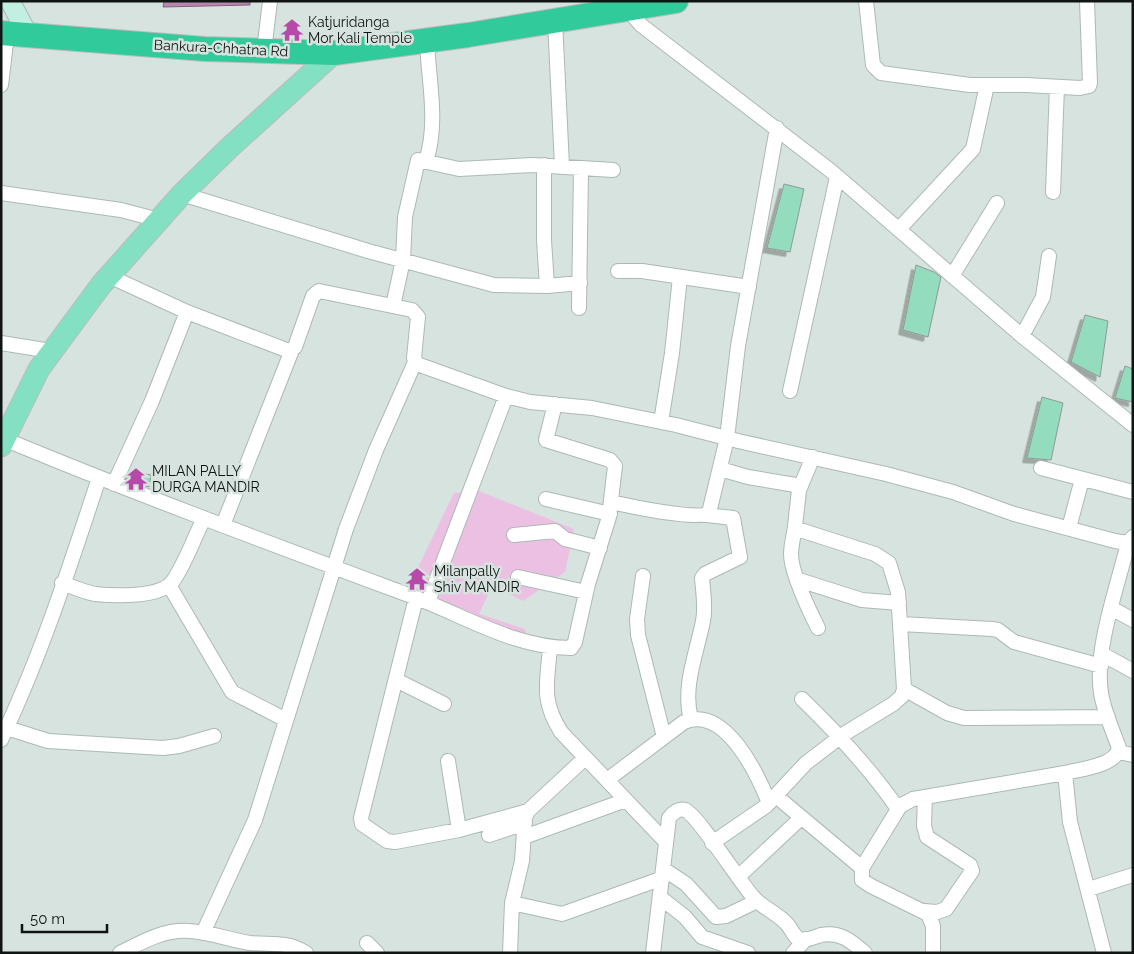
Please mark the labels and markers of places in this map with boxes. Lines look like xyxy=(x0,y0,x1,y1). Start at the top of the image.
place label: Katjuridanga Mor Kali Temple xyxy=(308,14,412,46)
temple icon: Katjuridanga Mor Kali Temple xyxy=(279,17,305,43)
place label: MILAN PALLY DURGA MANDIR xyxy=(152,463,260,495)
temple icon: MILAN PALLY DURGA MANDIR xyxy=(123,466,149,492)
place label: Milanpally Shiv MANDIR xyxy=(434,563,520,595)
temple icon: Milanpally Shiv MANDIR xyxy=(404,566,430,592)

